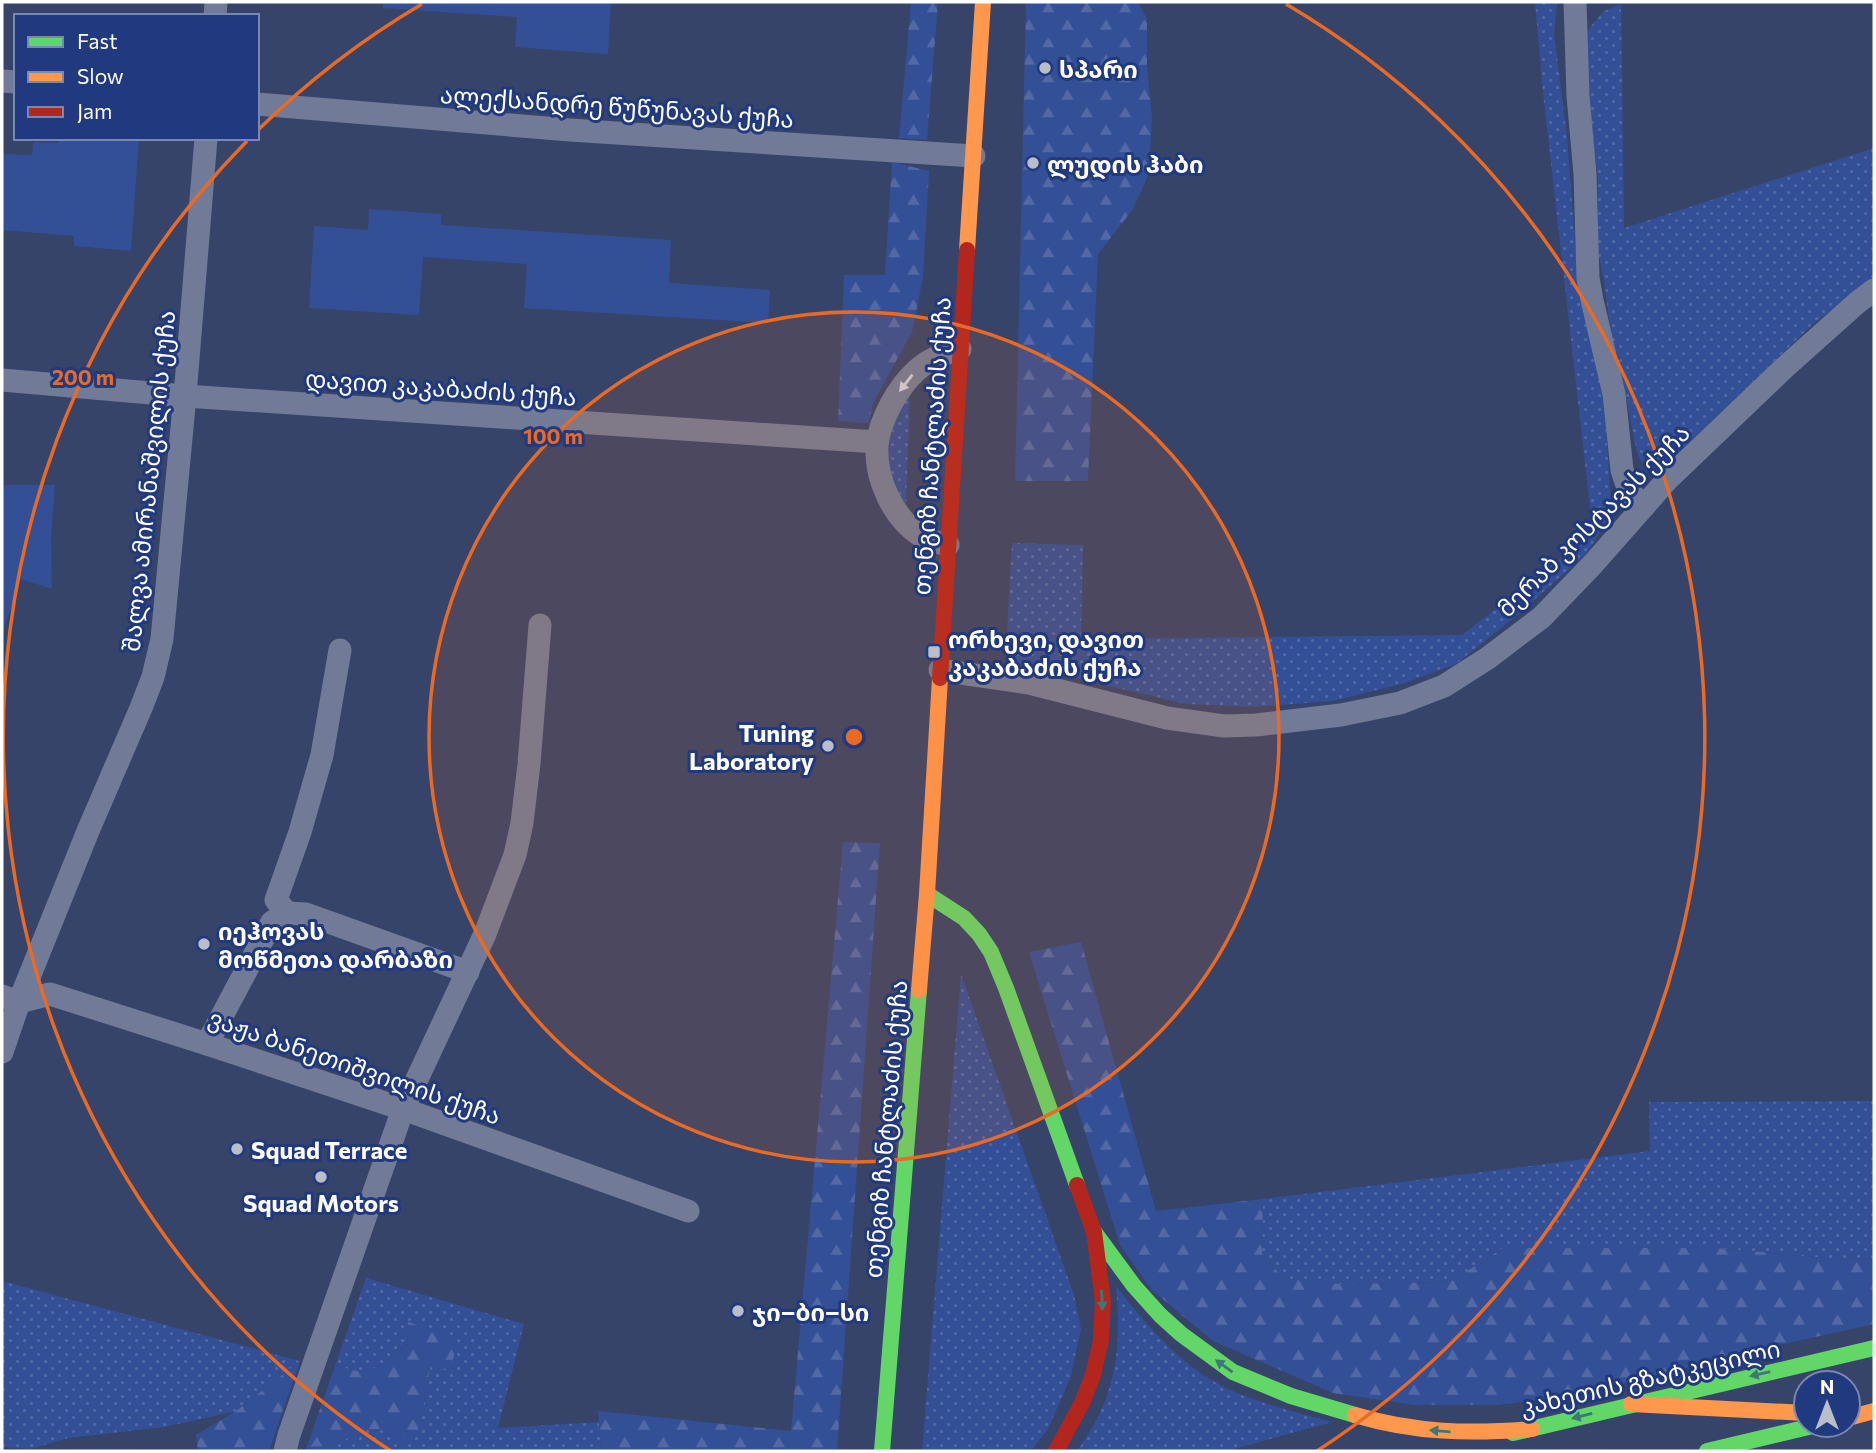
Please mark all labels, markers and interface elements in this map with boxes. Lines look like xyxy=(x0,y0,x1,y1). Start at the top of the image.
legend xyxy=(14,14,259,140)
text: Fast xyxy=(77,28,118,53)
place label: სპარი xyxy=(1059,54,1138,83)
marker: სპარი xyxy=(1037,60,1053,76)
text: Slow xyxy=(77,63,124,88)
street label: ალექსანდრე წუწუნავას ქუჩა xyxy=(439,79,795,134)
text: Jam xyxy=(77,98,112,123)
place label: ლუდის ჰაბი xyxy=(1047,149,1204,180)
marker: ლუდის ჰაბი xyxy=(1025,155,1041,171)
street label: თენგიზ ჩანტლაძის ქუჩა xyxy=(906,296,957,596)
street label: შალვა ამირანაშვილის ქუჩა xyxy=(116,309,181,653)
street label: დავით კაკაბაძის ქუჩა xyxy=(304,363,578,412)
text: 200 m xyxy=(52,364,114,389)
one-way arrow xyxy=(898,374,913,392)
street label: მერაბ კოსტავას ქუჩა xyxy=(1491,418,1696,623)
text: 100 m xyxy=(523,423,583,448)
place label: ორხევი, დავით კაკაბაძის ქუჩა xyxy=(948,624,1144,682)
marker: ორხევი, დავით კაკაბაძის ქუჩა xyxy=(926,644,942,660)
place label: Tuning Laboratory xyxy=(689,718,814,775)
centre of rings xyxy=(842,725,866,749)
marker: Tuning Laboratory xyxy=(820,738,836,754)
place label: იეჰოვას მოწმეთა დარბაზი xyxy=(218,916,453,975)
marker: იეჰოვას მოწმეთა დარბაზი xyxy=(196,936,212,952)
street label: თენგიზ ჩანტლაძის ქუჩა xyxy=(858,979,913,1279)
street label: ვაჟა ბანეთიშვილის ქუჩა xyxy=(205,1002,505,1131)
place label: Squad Terrace xyxy=(251,1135,407,1164)
marker: Squad Terrace xyxy=(229,1141,245,1157)
marker: Squad Motors xyxy=(313,1169,329,1185)
place label: Squad Motors xyxy=(243,1188,399,1217)
one-way arrow xyxy=(1096,1289,1107,1311)
place label: ჯი–ბი–სი xyxy=(752,1297,869,1327)
marker: ჯი–ბი–სი xyxy=(730,1303,746,1319)
street label: კახეთის გზატკეცილი xyxy=(1517,1333,1783,1422)
one-way arrow xyxy=(1215,1359,1233,1373)
one-way arrow xyxy=(1749,1369,1771,1380)
north arrow xyxy=(1792,1369,1862,1439)
text: N xyxy=(1820,1375,1834,1398)
one-way arrow xyxy=(1570,1411,1592,1422)
one-way arrow xyxy=(1429,1425,1451,1436)

